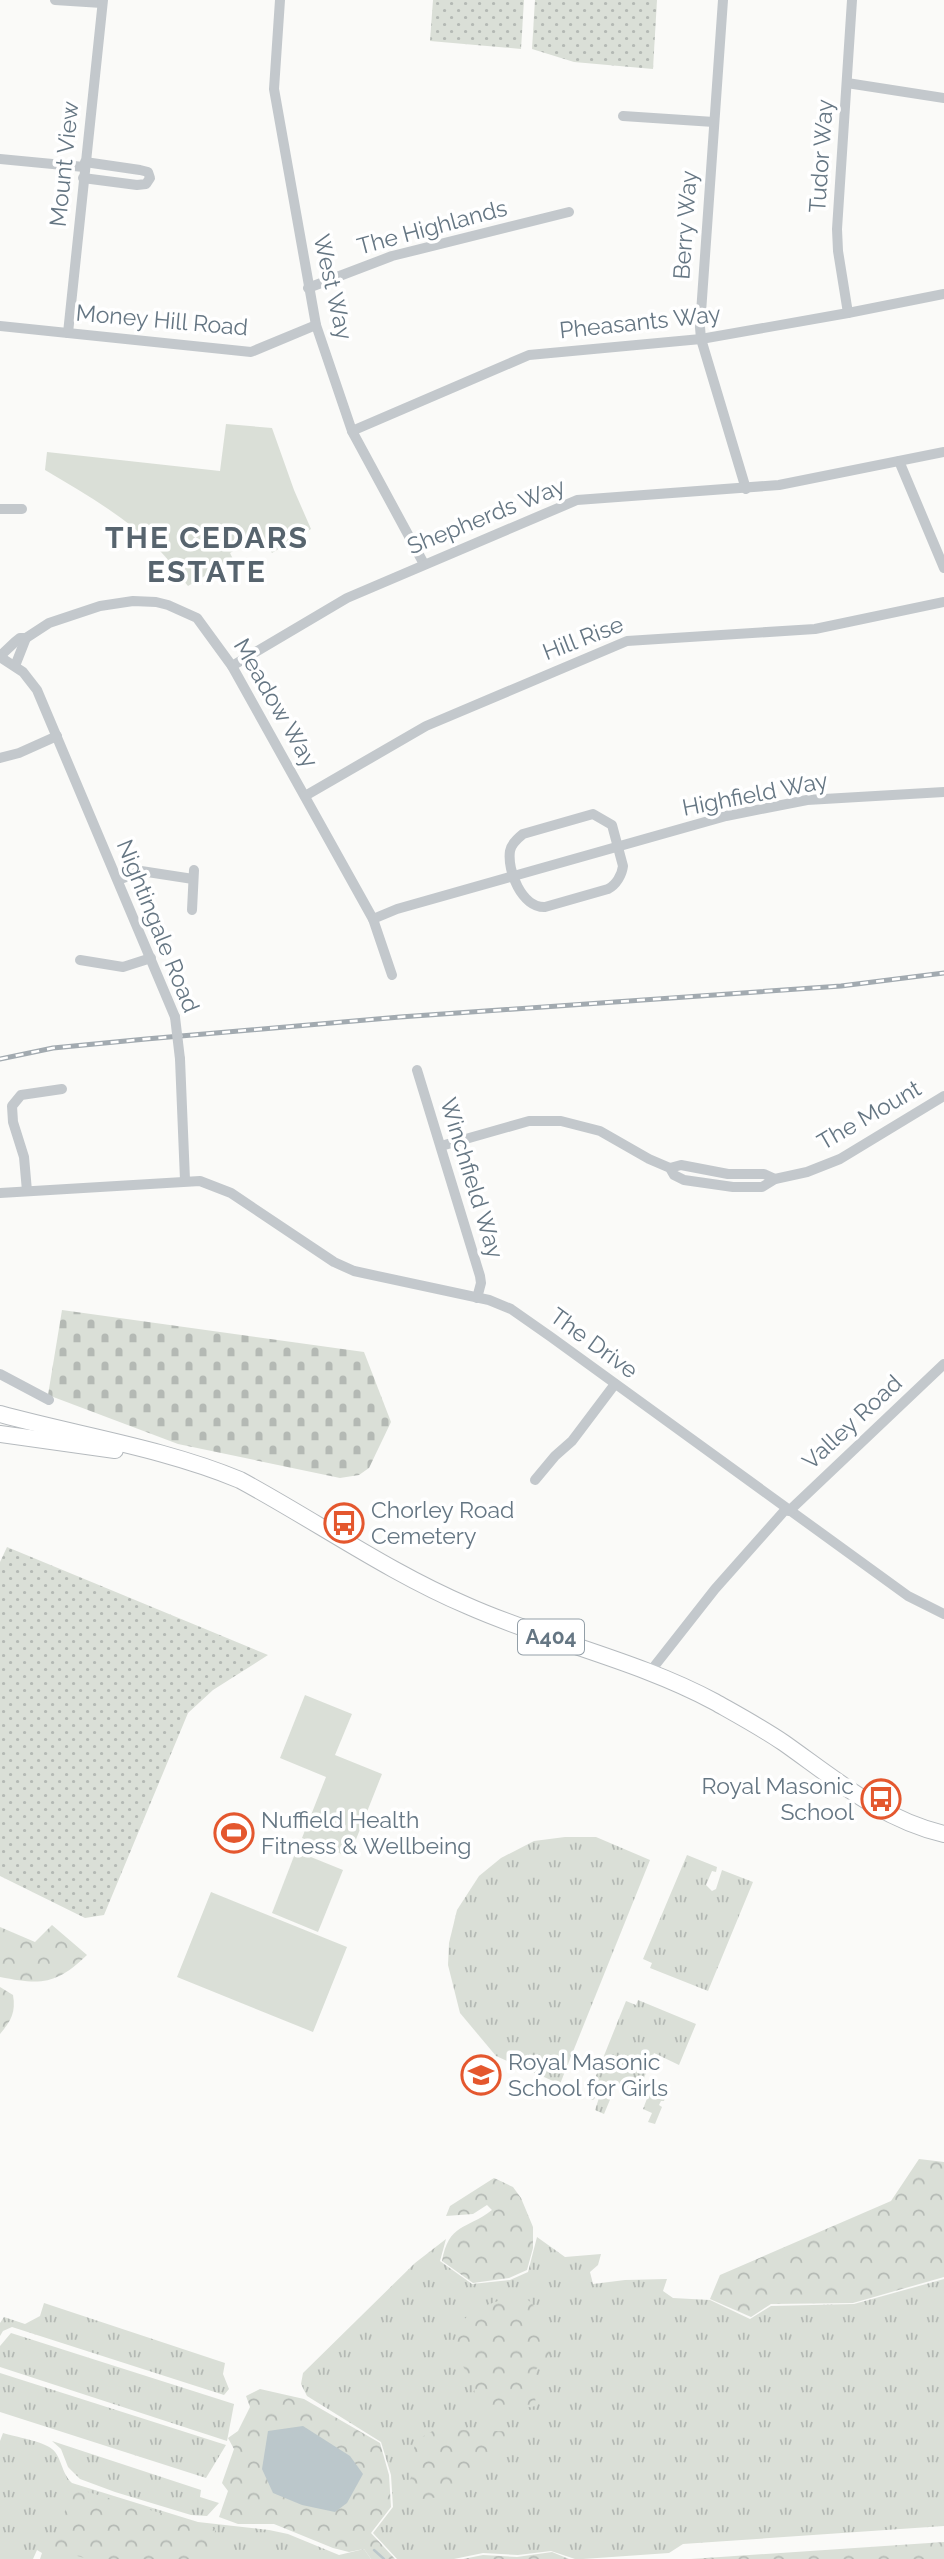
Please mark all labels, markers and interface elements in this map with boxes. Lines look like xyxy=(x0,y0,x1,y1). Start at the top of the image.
street label: Tudor Way xyxy=(803,98,838,214)
street label: Mount View xyxy=(43,100,84,228)
street label: Berry Way xyxy=(667,169,702,280)
street label: The Highlands xyxy=(354,194,510,259)
street label: West Way xyxy=(308,232,359,342)
street label: Money Hill Road xyxy=(75,299,249,340)
street label: Pheasants Way xyxy=(558,300,722,343)
street label: Shepherds Way xyxy=(403,472,569,559)
district label: THE CEDARS ESTATE xyxy=(105,520,309,589)
street label: Hill Rise xyxy=(539,610,627,665)
street label: Meadow Way xyxy=(229,634,324,772)
street label: Highfield Way xyxy=(680,766,830,821)
street label: Nightingale Road xyxy=(111,835,205,1016)
street label: The Mount xyxy=(812,1074,926,1155)
street label: Winchfield Way xyxy=(435,1094,510,1261)
street label: The Drive xyxy=(545,1302,643,1383)
street label: Valley Road xyxy=(797,1369,907,1474)
place label: Chorley Road Cemetery xyxy=(371,1496,514,1549)
bus stop icon: Chorley Road Cemetery xyxy=(323,1502,365,1544)
road number: A404 xyxy=(518,1620,584,1654)
place label: Royal Masonic School xyxy=(702,1772,855,1825)
bus stop icon: Royal Masonic School xyxy=(860,1778,902,1820)
place label: Nuffield Health Fitness & Wellbeing xyxy=(261,1806,472,1859)
sports icon: Nuffield Health Fitness & Wellbeing xyxy=(213,1812,255,1854)
place label: Royal Masonic School for Girls xyxy=(508,2048,668,2101)
school or university icon: Royal Masonic School for Girls xyxy=(460,2054,502,2096)

